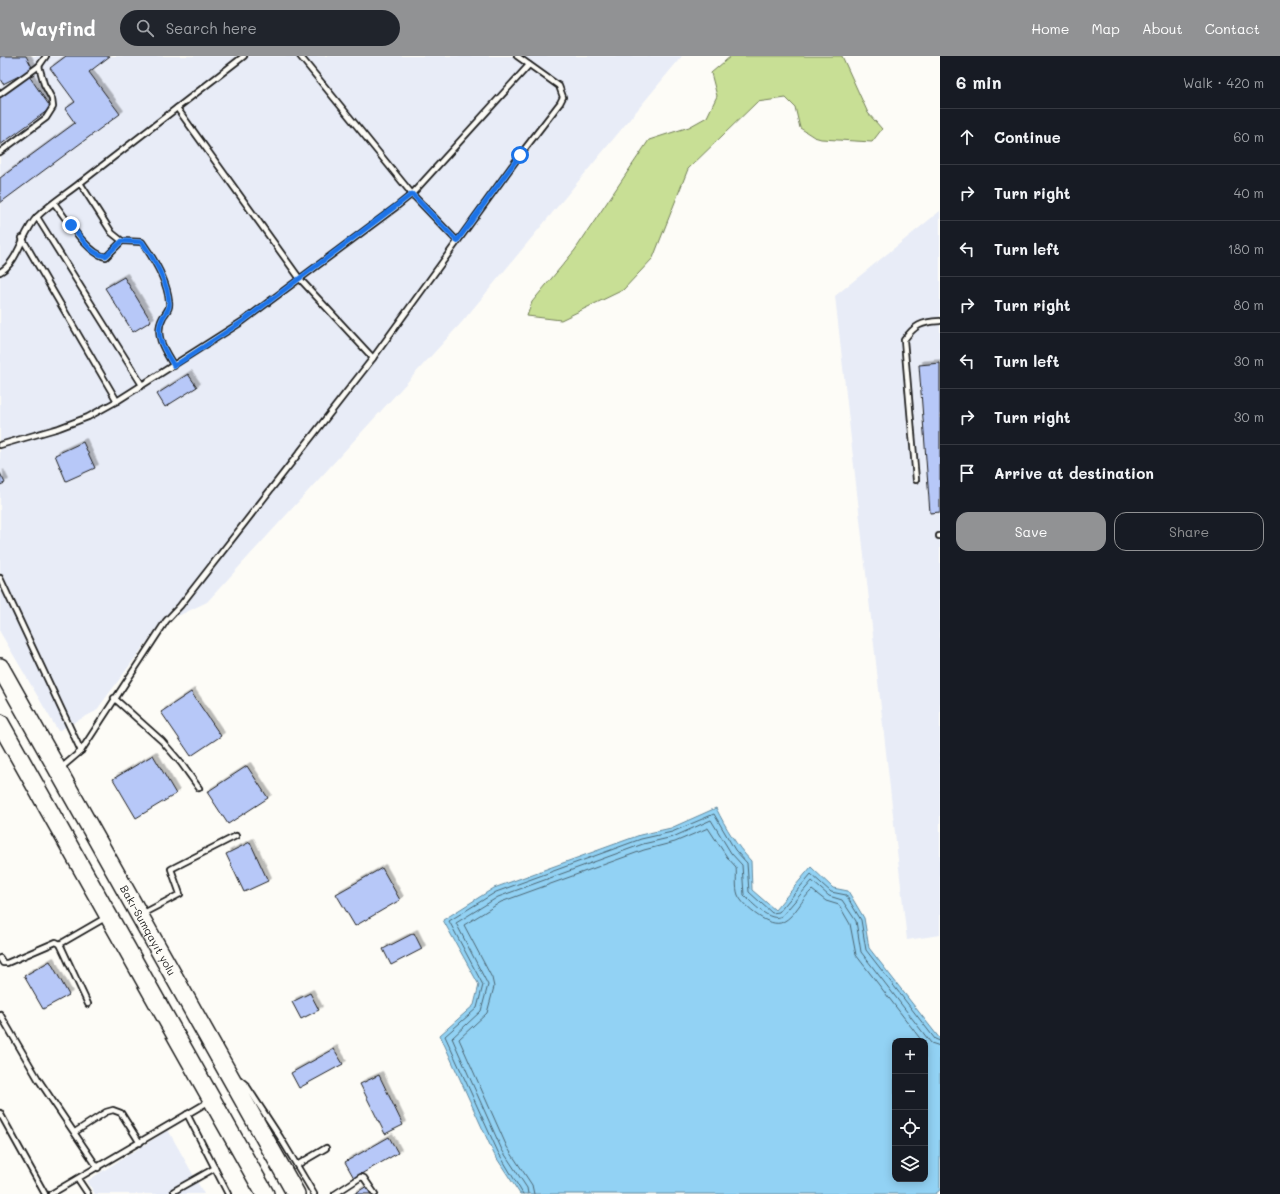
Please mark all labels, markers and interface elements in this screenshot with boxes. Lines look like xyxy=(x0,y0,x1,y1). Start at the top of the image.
search box xyxy=(120,10,400,46)
text: Wayfind xyxy=(20,16,96,41)
icon: search xyxy=(134,17,156,39)
text: Search here xyxy=(166,18,257,38)
text: Home xyxy=(1031,19,1069,38)
text: Map xyxy=(1091,19,1120,38)
text: About xyxy=(1142,19,1183,38)
text: Contact xyxy=(1205,19,1260,38)
text: 6 min xyxy=(956,71,1001,93)
text: Walk · 420 m xyxy=(1183,74,1264,91)
icon: ahead xyxy=(956,126,978,148)
text: Continue xyxy=(994,127,1061,147)
text: 60 m xyxy=(1234,128,1264,145)
route start xyxy=(511,146,529,164)
icon: right xyxy=(956,182,978,204)
text: Turn right xyxy=(994,183,1071,203)
text: 40 m xyxy=(1234,184,1264,201)
route end xyxy=(62,216,80,234)
icon: left xyxy=(956,238,978,260)
text: Turn left xyxy=(994,239,1059,259)
text: 180 m xyxy=(1228,240,1264,257)
icon: right xyxy=(956,294,978,316)
text: Turn right xyxy=(994,295,1071,315)
text: 80 m xyxy=(1234,296,1264,313)
icon: left xyxy=(956,350,978,372)
text: Turn left xyxy=(994,351,1059,371)
text: 30 m xyxy=(1234,352,1264,369)
icon: right xyxy=(956,406,978,428)
text: Turn right xyxy=(994,407,1071,427)
text: 30 m xyxy=(1234,408,1264,425)
icon: arrive xyxy=(956,462,978,484)
text: Arrive at destination xyxy=(994,463,1154,483)
button: Save xyxy=(956,512,1106,551)
button: Share xyxy=(1114,512,1264,551)
street label: Bakı-Sumqayıt yolu xyxy=(117,882,180,978)
map controls xyxy=(892,1038,928,1182)
button: + xyxy=(892,1038,928,1074)
button: − xyxy=(892,1074,928,1110)
button: locate xyxy=(892,1110,928,1146)
button: layers xyxy=(892,1146,928,1182)

